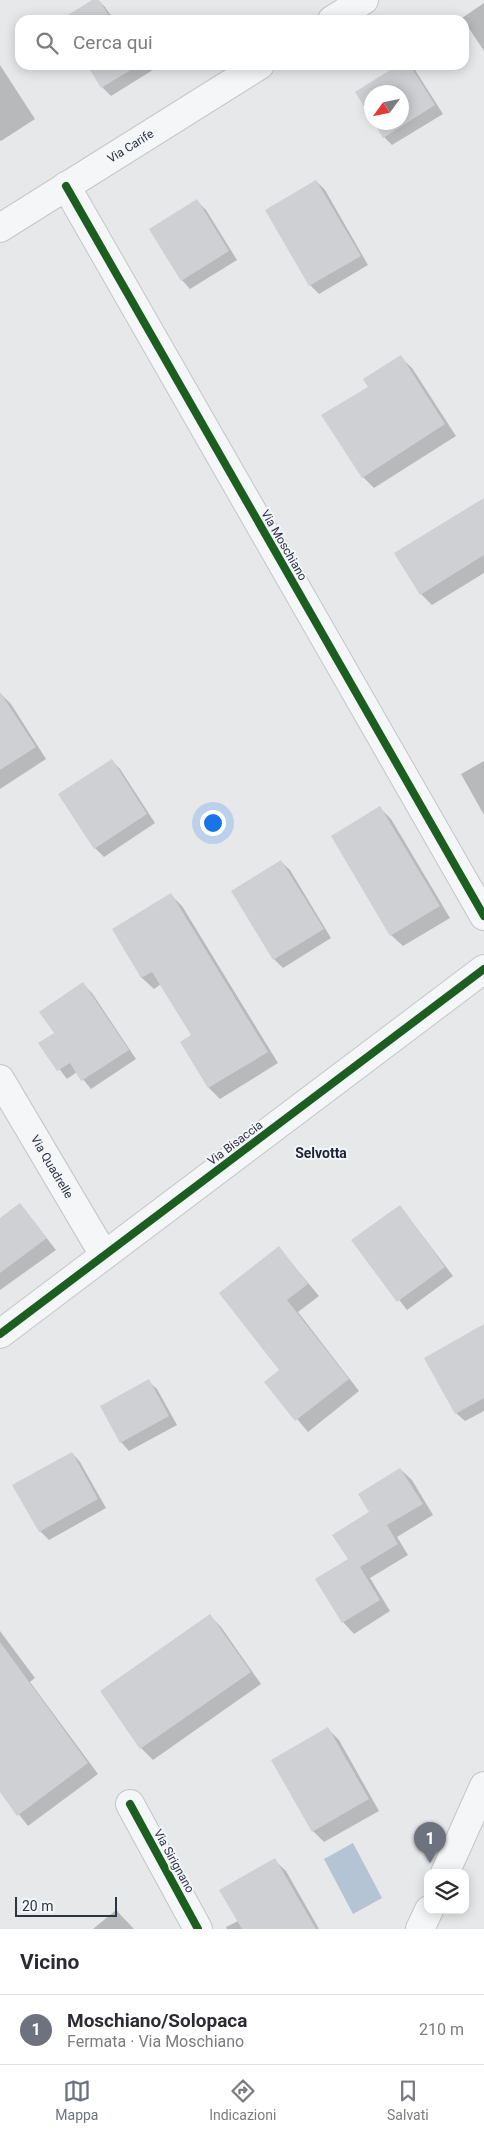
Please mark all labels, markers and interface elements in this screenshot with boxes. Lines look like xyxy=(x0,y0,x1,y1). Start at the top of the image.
search box xyxy=(15,15,469,70)
icon: search xyxy=(33,29,61,57)
text: Cerca qui xyxy=(73,31,153,54)
north arrow xyxy=(364,85,409,130)
street label: Via Carife xyxy=(105,127,156,166)
street label: Via Moschiano xyxy=(258,507,310,583)
your location xyxy=(200,810,226,836)
street label: Via Bisaccia xyxy=(205,1118,265,1168)
street label: Via Quadrelle xyxy=(28,1133,76,1201)
district label: Selvotta xyxy=(295,1145,347,1161)
pin: 1 xyxy=(414,1822,446,1863)
street label: Via Sirignano xyxy=(151,1827,197,1895)
map controls xyxy=(424,1869,469,1914)
button: layers xyxy=(424,1869,469,1914)
scale bar xyxy=(15,1894,118,1917)
text: 20 m xyxy=(22,1898,54,1914)
text: Vicino xyxy=(20,1950,79,1974)
text: Moschiano/Solopaca xyxy=(67,2009,247,2032)
text: 1 xyxy=(31,2020,41,2039)
text: 210 m xyxy=(419,2020,464,2039)
text: Fermata · Via Moschiano xyxy=(67,2032,244,2051)
tab: Mappa xyxy=(55,2077,99,2123)
tab: Indicazioni xyxy=(209,2077,276,2123)
tab: Salvati xyxy=(387,2077,429,2123)

